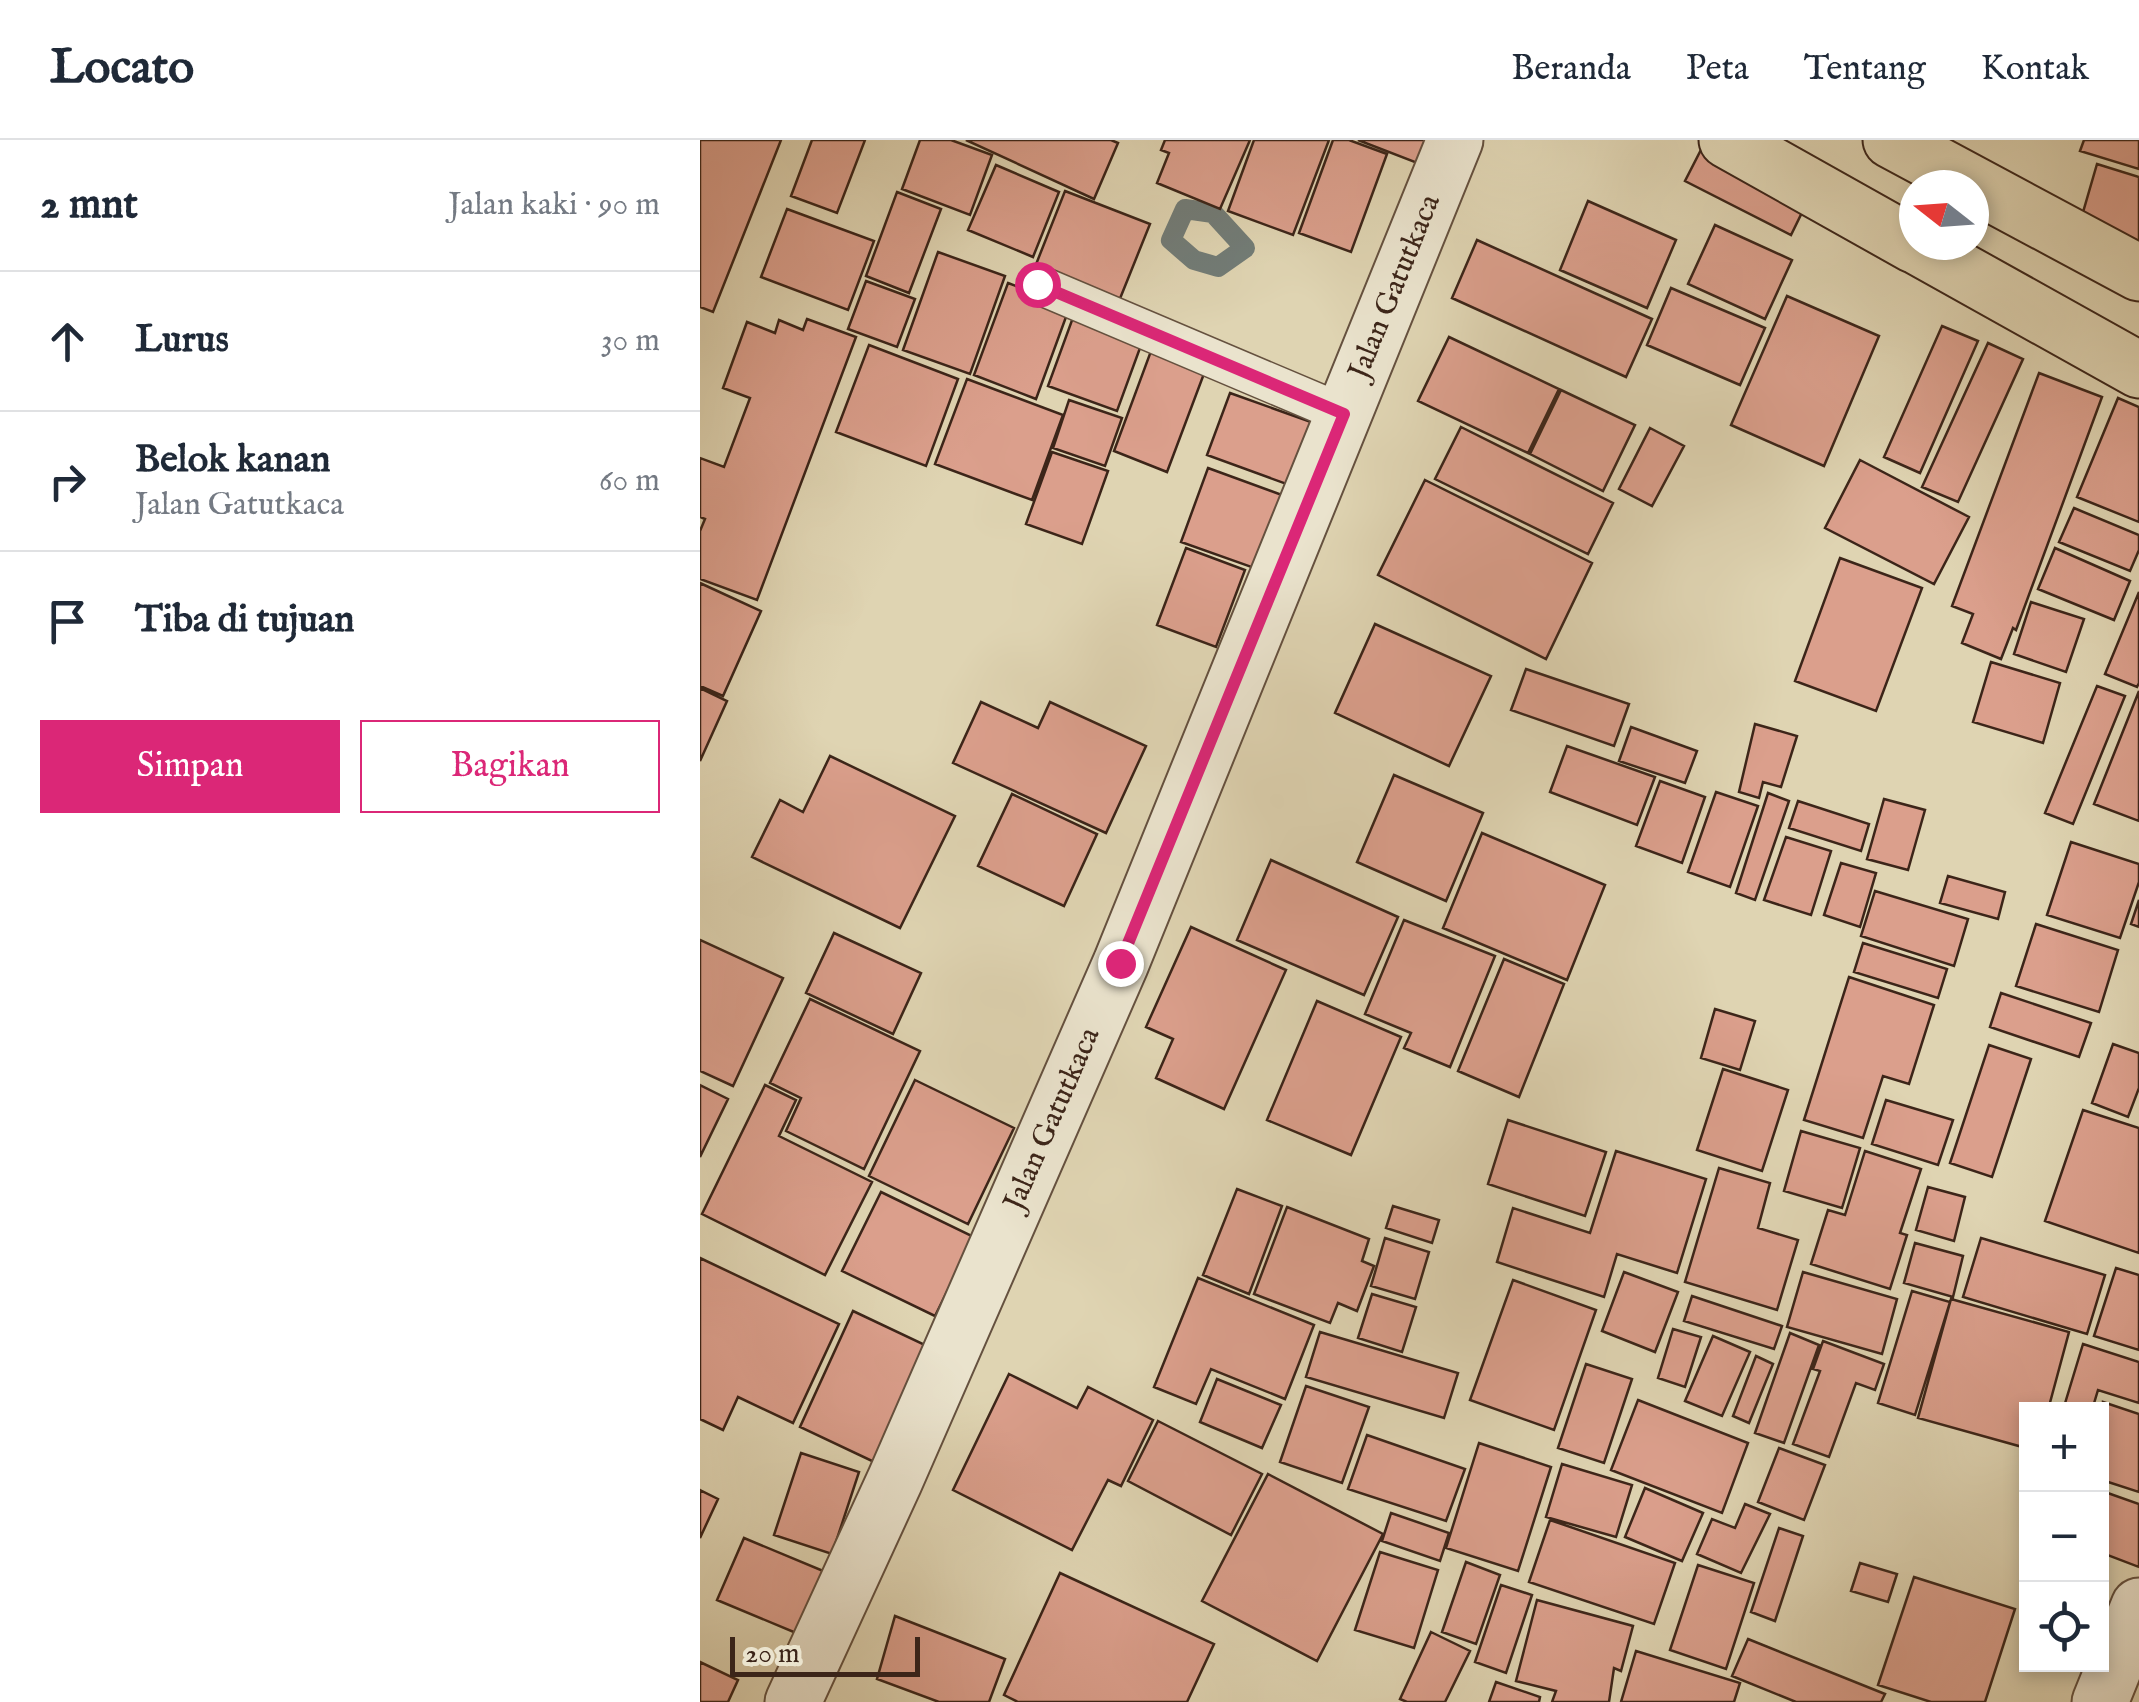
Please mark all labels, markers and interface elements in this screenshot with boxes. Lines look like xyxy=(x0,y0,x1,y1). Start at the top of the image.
text: Locato xyxy=(50,39,194,99)
text: Beranda xyxy=(1511,47,1631,92)
text: Peta xyxy=(1686,47,1749,92)
text: Tentang xyxy=(1804,47,1926,92)
text: Kontak xyxy=(1981,47,2089,92)
north arrow xyxy=(1899,170,1989,260)
text: 2 mnt xyxy=(40,179,138,232)
text: Jalan kaki · 90 m xyxy=(448,185,660,226)
street label: Jalan Gatutkaca xyxy=(1340,189,1450,388)
route start xyxy=(1015,262,1061,308)
icon: ahead xyxy=(40,314,95,369)
text: Lurus xyxy=(135,317,229,365)
text: 30 m xyxy=(601,321,660,362)
text: Belok kanan xyxy=(135,437,330,485)
icon: right xyxy=(40,454,95,509)
text: 60 m xyxy=(599,461,660,502)
text: Jalan Gatutkaca xyxy=(135,485,344,526)
icon: arrive xyxy=(40,594,95,649)
text: Tiba di tujuan xyxy=(135,597,355,645)
button: Simpan xyxy=(40,720,340,813)
button: Bagikan xyxy=(360,720,660,813)
route end xyxy=(1098,941,1144,987)
street label: Jalan Gatutkaca xyxy=(995,1022,1109,1219)
map controls xyxy=(2019,1402,2109,1672)
button: + xyxy=(2019,1402,2109,1492)
button: − xyxy=(2019,1492,2109,1582)
button: locate xyxy=(2019,1582,2109,1672)
scale bar xyxy=(730,1632,920,1676)
text: 20 m xyxy=(745,1637,800,1672)

